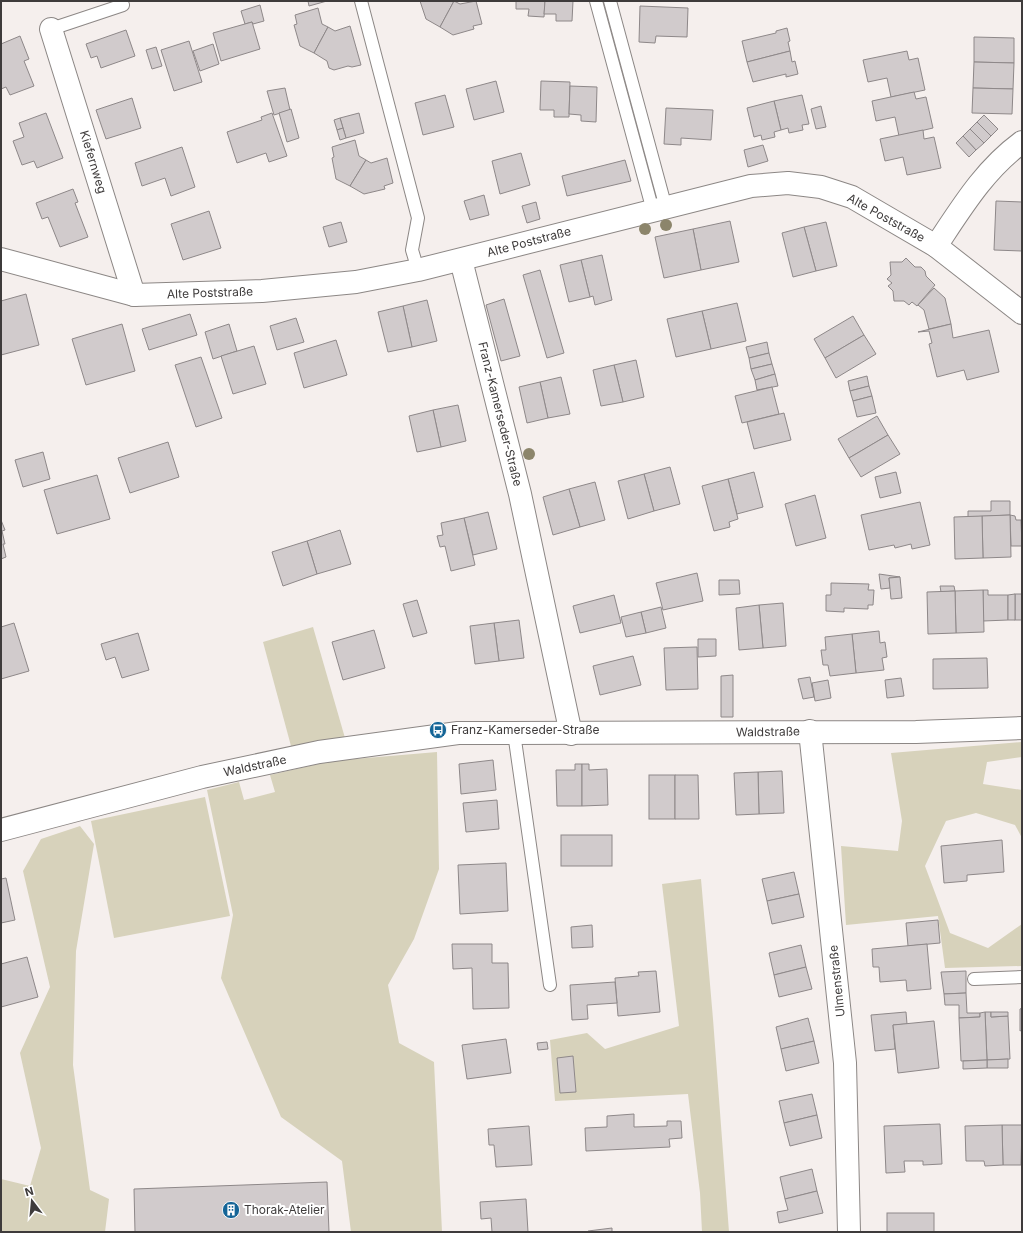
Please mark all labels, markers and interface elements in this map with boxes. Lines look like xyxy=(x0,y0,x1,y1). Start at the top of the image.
street label: Kiefernweg xyxy=(77,129,110,195)
street label: Alte Poststraße xyxy=(845,190,928,245)
street label: Alte Poststraße xyxy=(485,223,573,260)
street label: Alte Poststraße xyxy=(167,283,253,302)
street label: Franz-Kamerseder-Straße xyxy=(475,340,526,488)
bus stop icon: Franz-Kamerseder-Straße xyxy=(428,720,448,740)
place label: Franz-Kamerseder-Straße xyxy=(451,722,600,737)
street label: Waldstraße xyxy=(736,723,800,740)
street label: Waldstraße xyxy=(222,752,288,780)
street label: Ulmenstraße xyxy=(825,944,848,1018)
north arrow xyxy=(12,1181,52,1221)
text: N xyxy=(23,1184,35,1199)
building icon: Thorak-Atelier xyxy=(221,1200,241,1220)
place label: Thorak-Atelier xyxy=(244,1202,325,1217)

